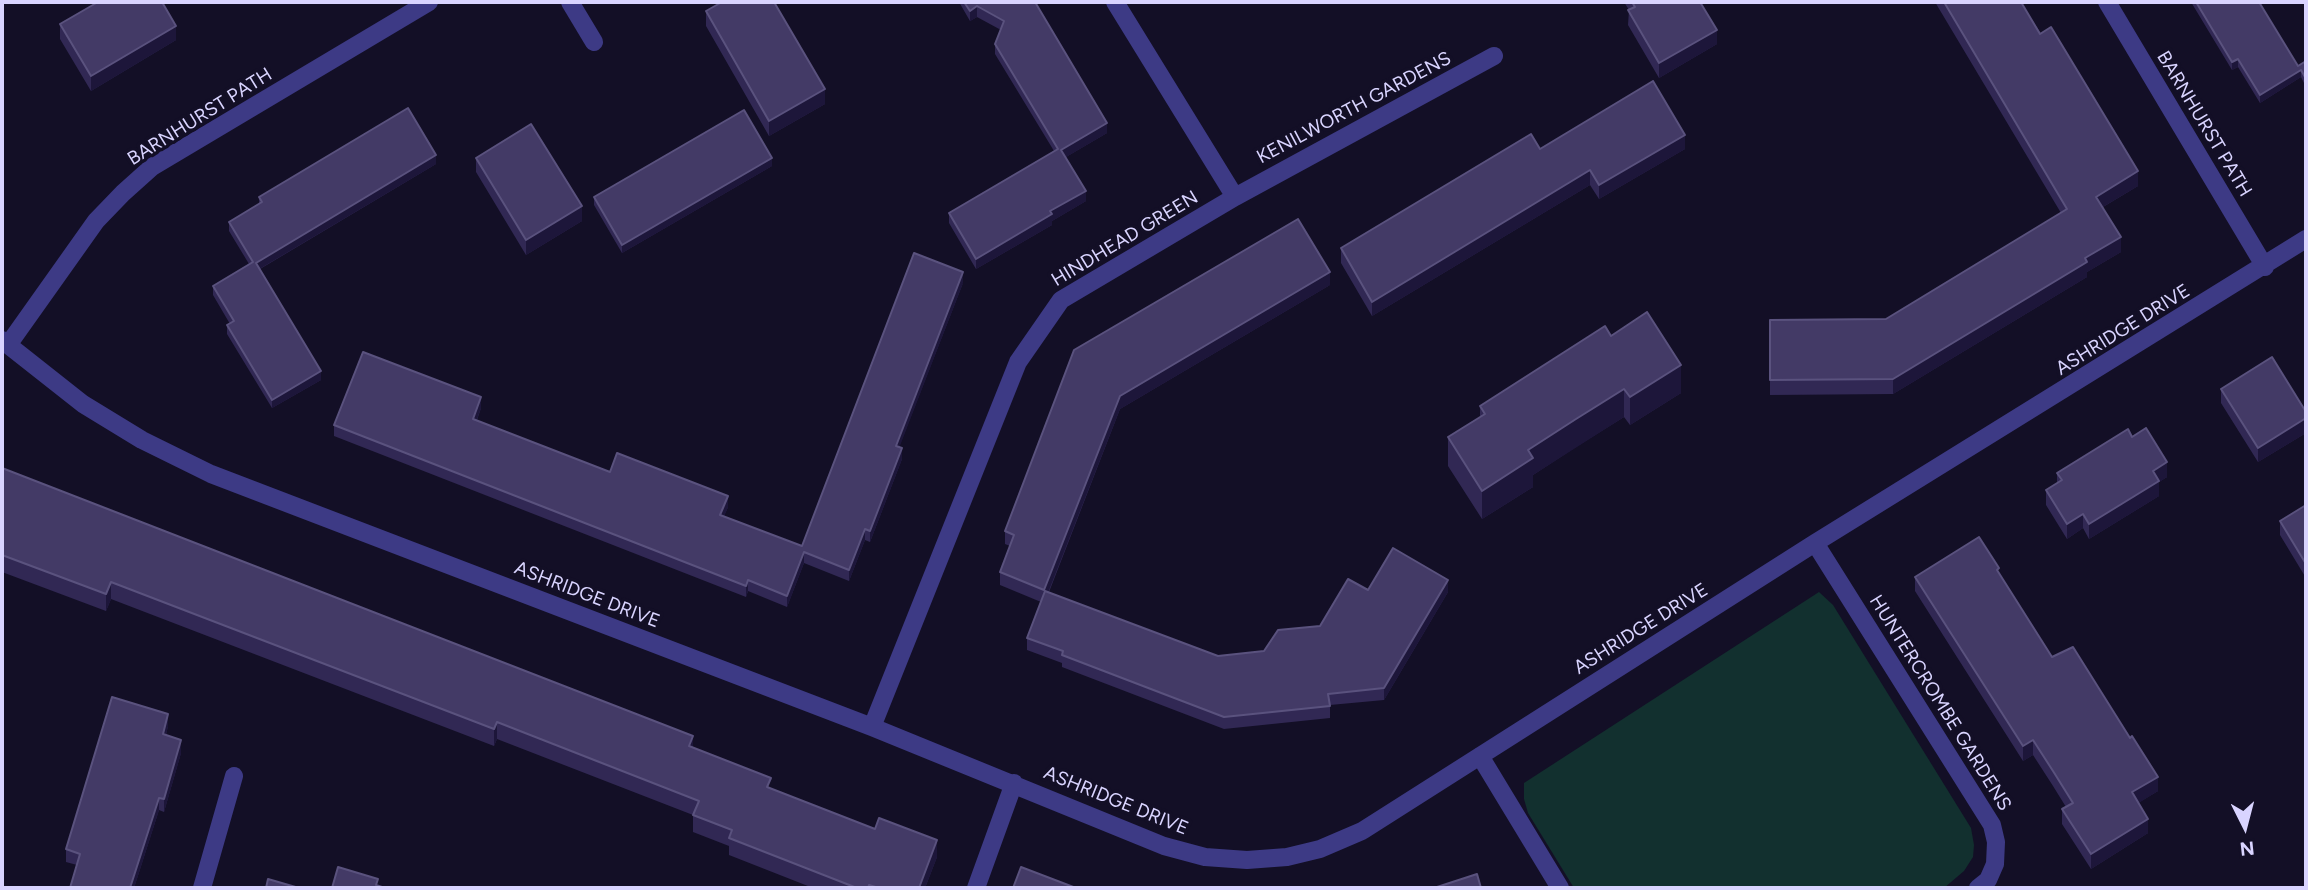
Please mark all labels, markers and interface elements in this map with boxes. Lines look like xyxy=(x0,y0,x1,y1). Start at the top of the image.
street label: KENILWORTH GARDENS xyxy=(1253,47,1455,169)
street label: BARNHURST PATH xyxy=(2152,47,2256,201)
street label: BARNHURST PATH xyxy=(124,63,276,171)
street label: HINDHEAD GREEN xyxy=(1048,186,1202,292)
street label: ASHRIDGE DRIVE xyxy=(2052,280,2194,380)
street label: ASHRIDGE DRIVE xyxy=(511,557,663,633)
street label: ASHRIDGE DRIVE xyxy=(1570,579,1712,679)
street label: HUNTERCROMBE GARDENS xyxy=(1864,591,2016,815)
street label: ASHRIDGE DRIVE xyxy=(1040,762,1192,840)
north arrow xyxy=(2210,792,2280,862)
text: N xyxy=(2239,836,2256,861)

